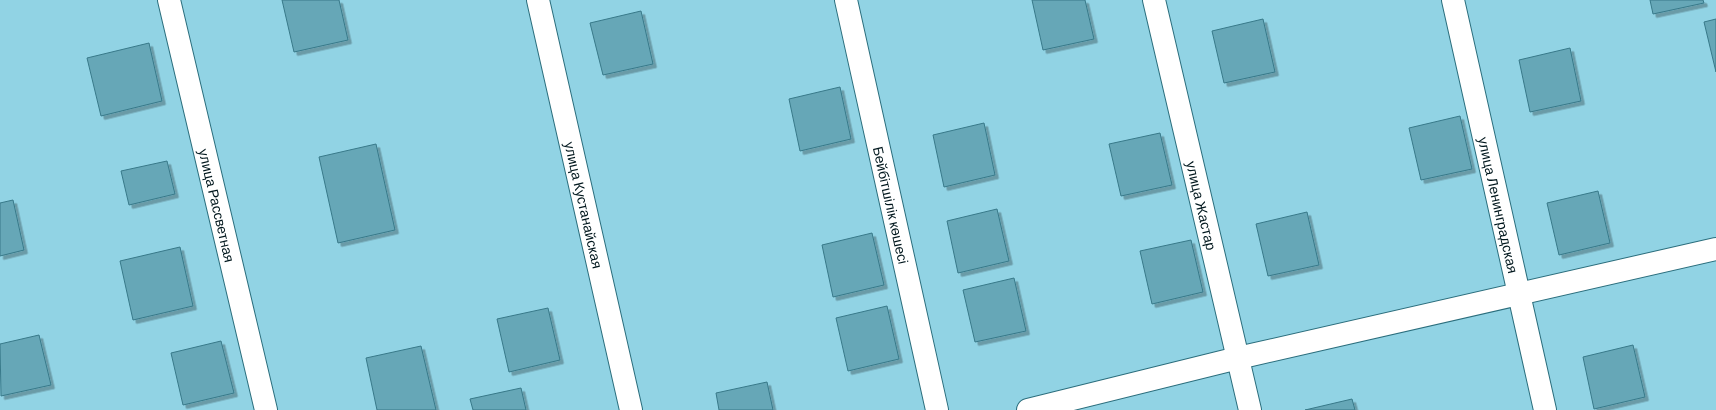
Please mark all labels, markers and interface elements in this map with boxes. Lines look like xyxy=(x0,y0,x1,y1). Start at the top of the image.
street label: улица Ленинградская xyxy=(1475,135,1523,275)
street label: улица Кустанайская xyxy=(562,140,607,270)
street label: Бейбітшілік көшесі xyxy=(870,145,913,265)
street label: улица Рассветная xyxy=(196,147,239,264)
street label: улица Жастар xyxy=(1183,159,1221,252)

